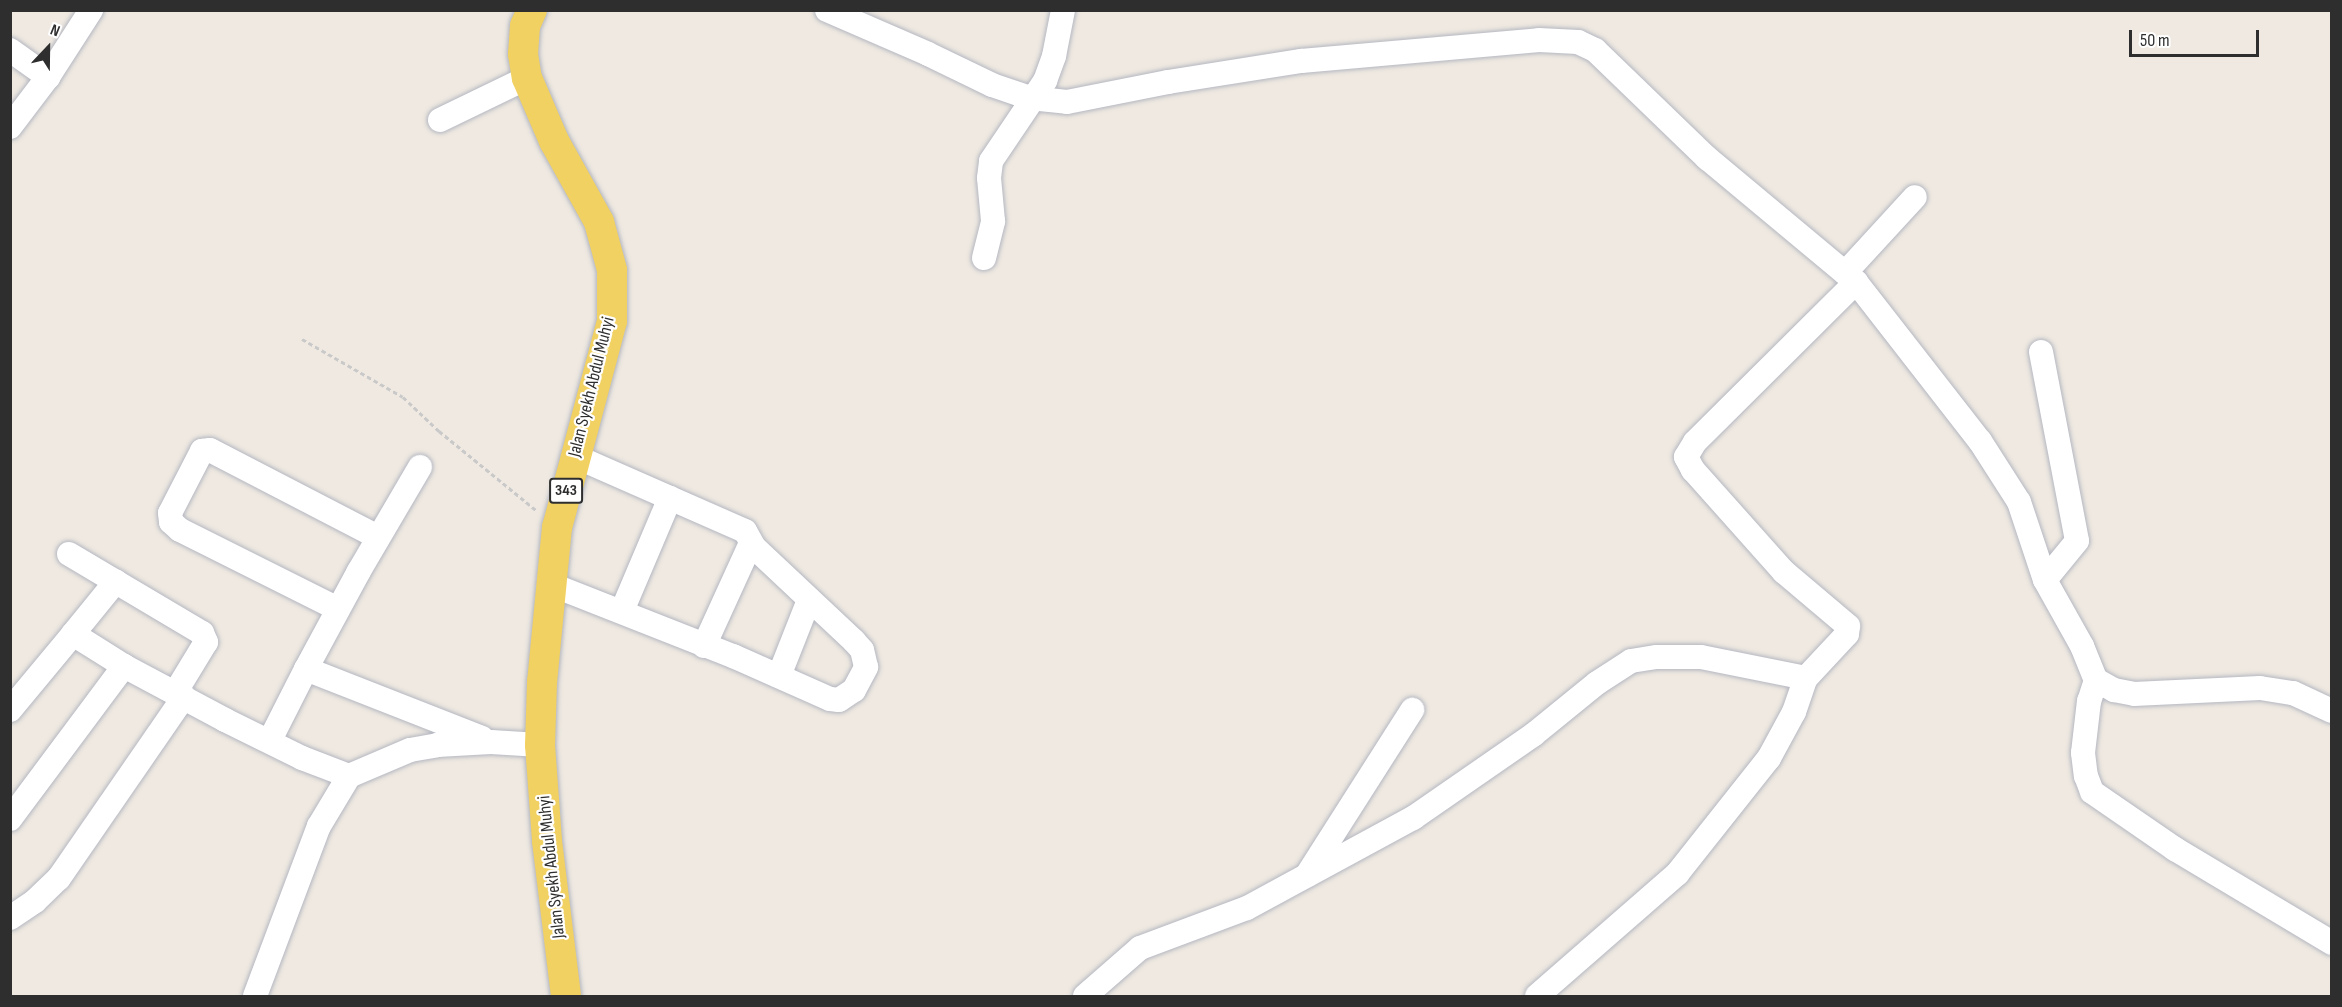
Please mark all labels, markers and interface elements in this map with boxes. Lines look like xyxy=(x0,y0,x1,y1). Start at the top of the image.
north arrow xyxy=(18,18,78,78)
scale bar xyxy=(2132,18,2262,56)
text: N xyxy=(47,20,62,41)
text: 50 m xyxy=(2140,30,2170,51)
street label: Jalan Syekh Abdul Muhyi xyxy=(564,315,620,459)
road number: 343 xyxy=(548,478,584,504)
street label: Jalan Syekh Abdul Muhyi xyxy=(534,795,570,939)

